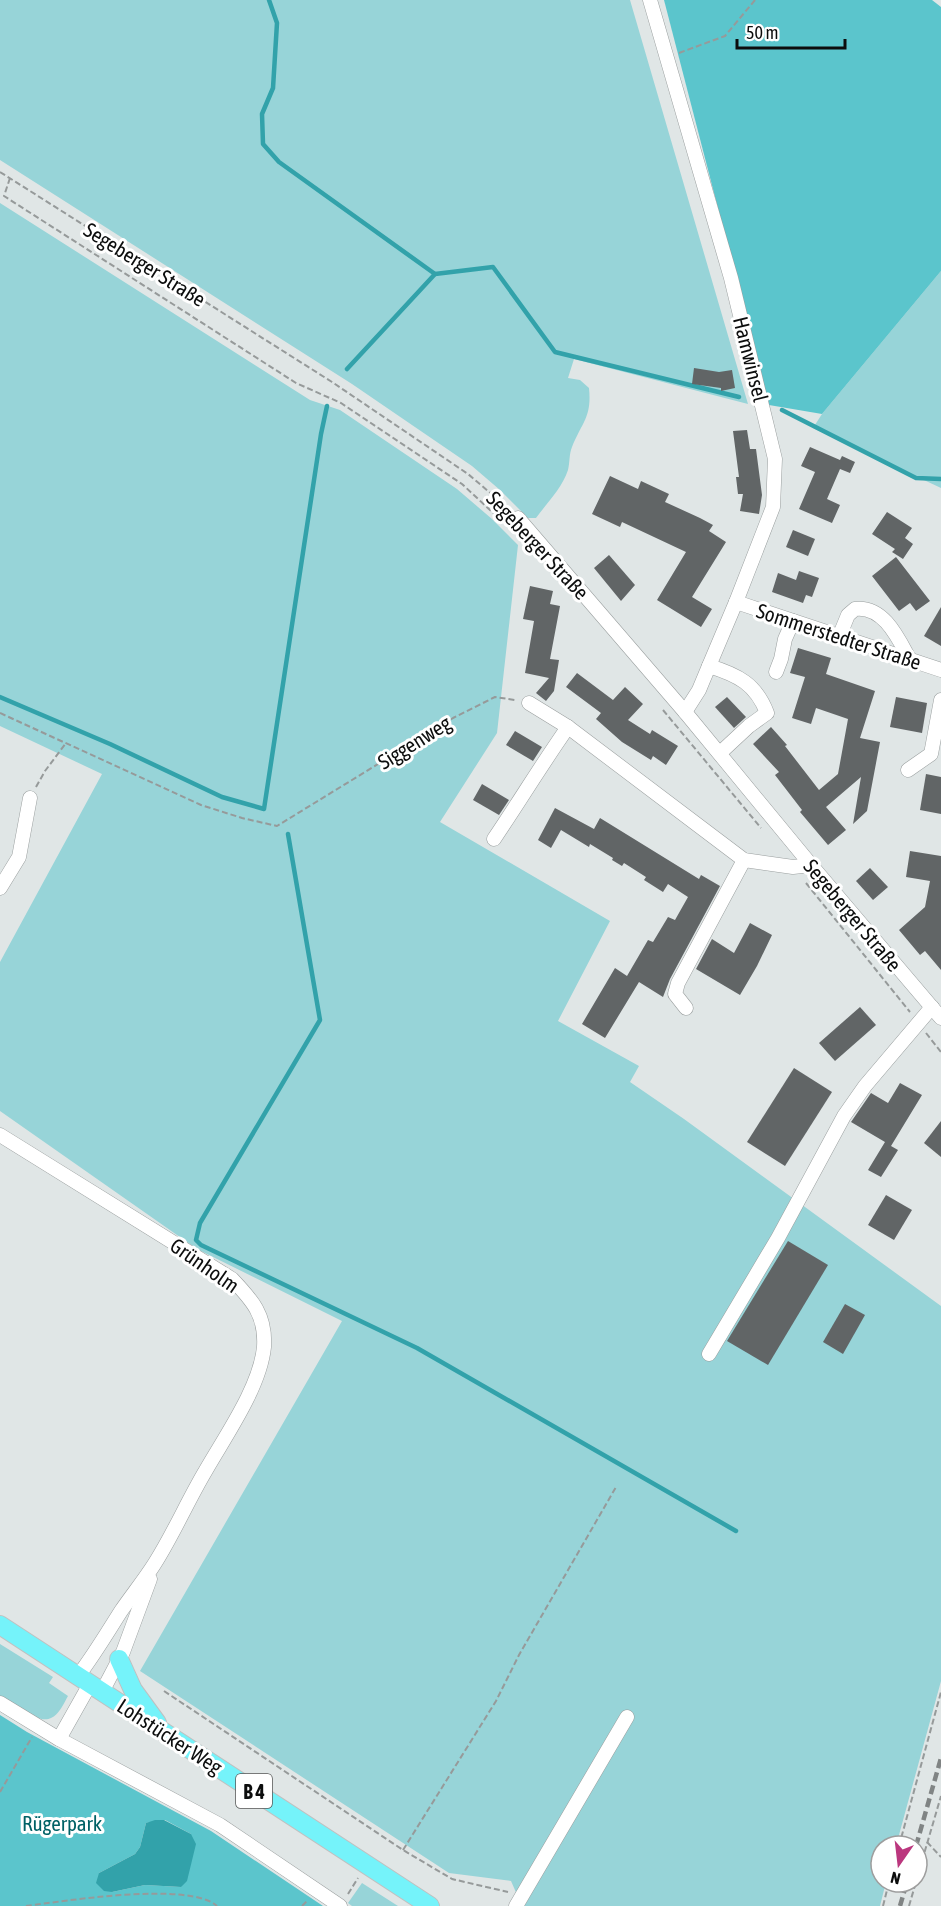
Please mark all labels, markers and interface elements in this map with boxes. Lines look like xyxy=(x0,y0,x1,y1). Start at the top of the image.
scale bar xyxy=(737,12,845,50)
text: 50 m xyxy=(746,22,778,43)
street label: Segeberger Straße xyxy=(80,217,210,311)
street label: Hamwinsel xyxy=(729,314,773,405)
street label: Segeberger Straße xyxy=(482,486,594,604)
street label: Sommerstedter Straße xyxy=(754,598,924,674)
street label: Siggenweg xyxy=(373,710,455,774)
street label: Segeberger Straße xyxy=(799,854,907,976)
street label: Grünholm xyxy=(166,1233,244,1297)
street label: Lohstücker Weg xyxy=(113,1693,227,1779)
road number: B 4 xyxy=(236,1774,272,1808)
park label: Rügerpark xyxy=(22,1811,102,1835)
north arrow xyxy=(869,1834,929,1894)
text: N xyxy=(889,1869,902,1888)

